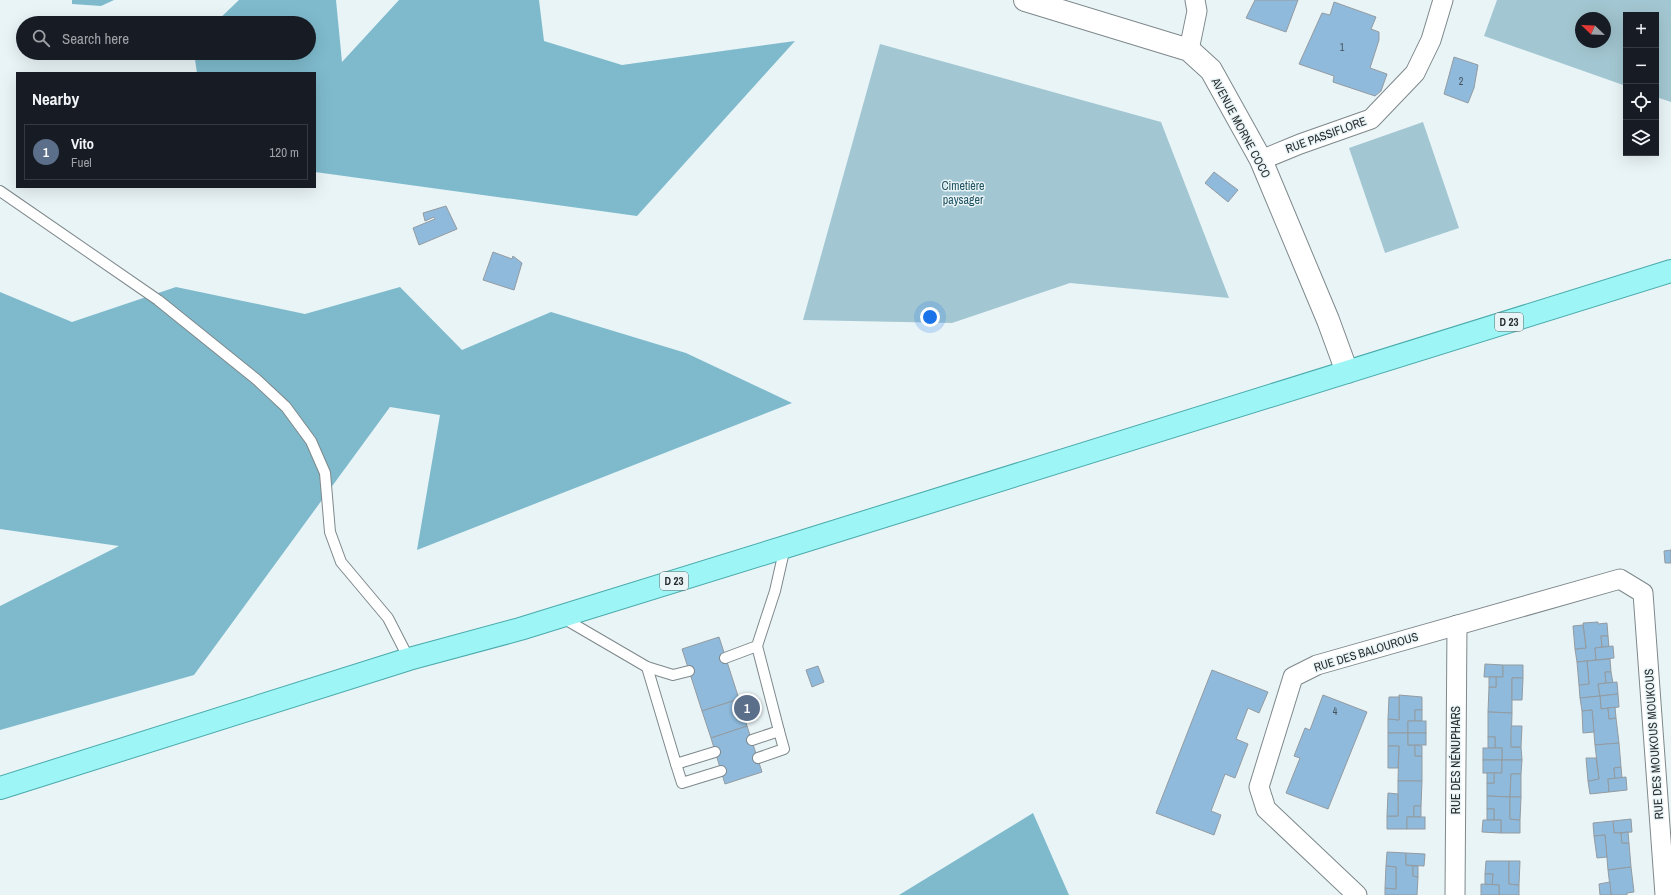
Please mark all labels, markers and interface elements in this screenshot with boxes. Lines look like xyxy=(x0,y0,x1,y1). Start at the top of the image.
north arrow xyxy=(1575,12,1611,48)
map controls xyxy=(1623,12,1659,156)
button: + xyxy=(1623,12,1659,48)
search box xyxy=(16,16,316,60)
icon: search xyxy=(30,27,52,49)
text: Search here xyxy=(62,28,129,49)
house number: 1 xyxy=(1340,41,1345,54)
button: − xyxy=(1623,48,1659,84)
street label: AVENUE MORNE COCO xyxy=(1207,74,1274,181)
house number: 2 xyxy=(1459,75,1464,88)
button: locate xyxy=(1623,84,1659,120)
text: Nearby xyxy=(32,87,79,110)
street label: RUE PASSIFLORE xyxy=(1284,113,1368,157)
button: layers xyxy=(1623,120,1659,156)
text: Vito xyxy=(71,133,94,154)
text: 1 xyxy=(43,144,49,161)
text: 120 m xyxy=(269,144,299,161)
text: Fuel xyxy=(71,154,92,171)
park label: Cimetière paysager xyxy=(941,178,985,208)
your location xyxy=(920,307,940,327)
road number: D 23 xyxy=(1495,313,1523,331)
road number: D 23 xyxy=(660,572,688,590)
street label: RUE DES BALOUROUS xyxy=(1312,628,1421,675)
street label: RUE DES MOUKOUS MOUKOUS xyxy=(1641,668,1667,820)
pin: 1 xyxy=(734,693,760,723)
house number: 4 xyxy=(1333,705,1338,718)
street label: RUE DES NÉNUPHARS xyxy=(1448,705,1464,814)

